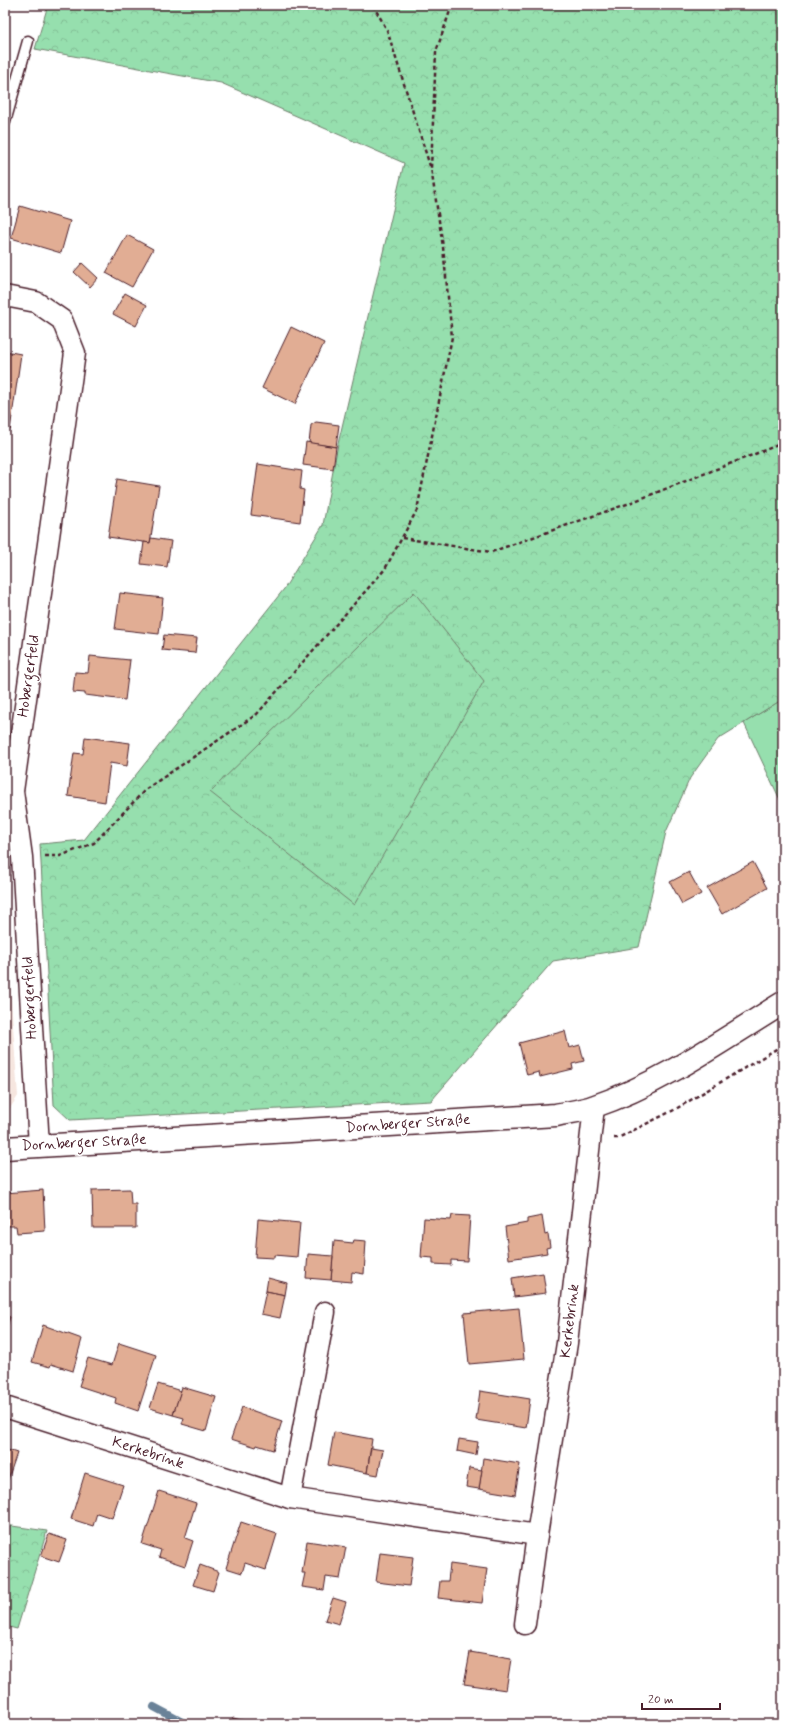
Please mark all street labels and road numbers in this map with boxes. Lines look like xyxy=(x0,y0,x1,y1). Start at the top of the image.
street label: Hobergerfeld xyxy=(13,633,46,719)
street label: Hobergerfeld xyxy=(18,956,43,1040)
street label: Dornberger Straße xyxy=(345,1110,471,1139)
street label: Dornberger Straße xyxy=(21,1130,147,1157)
street label: Kerkebrink xyxy=(556,1282,585,1359)
street label: Kerkebrink xyxy=(109,1432,187,1474)

